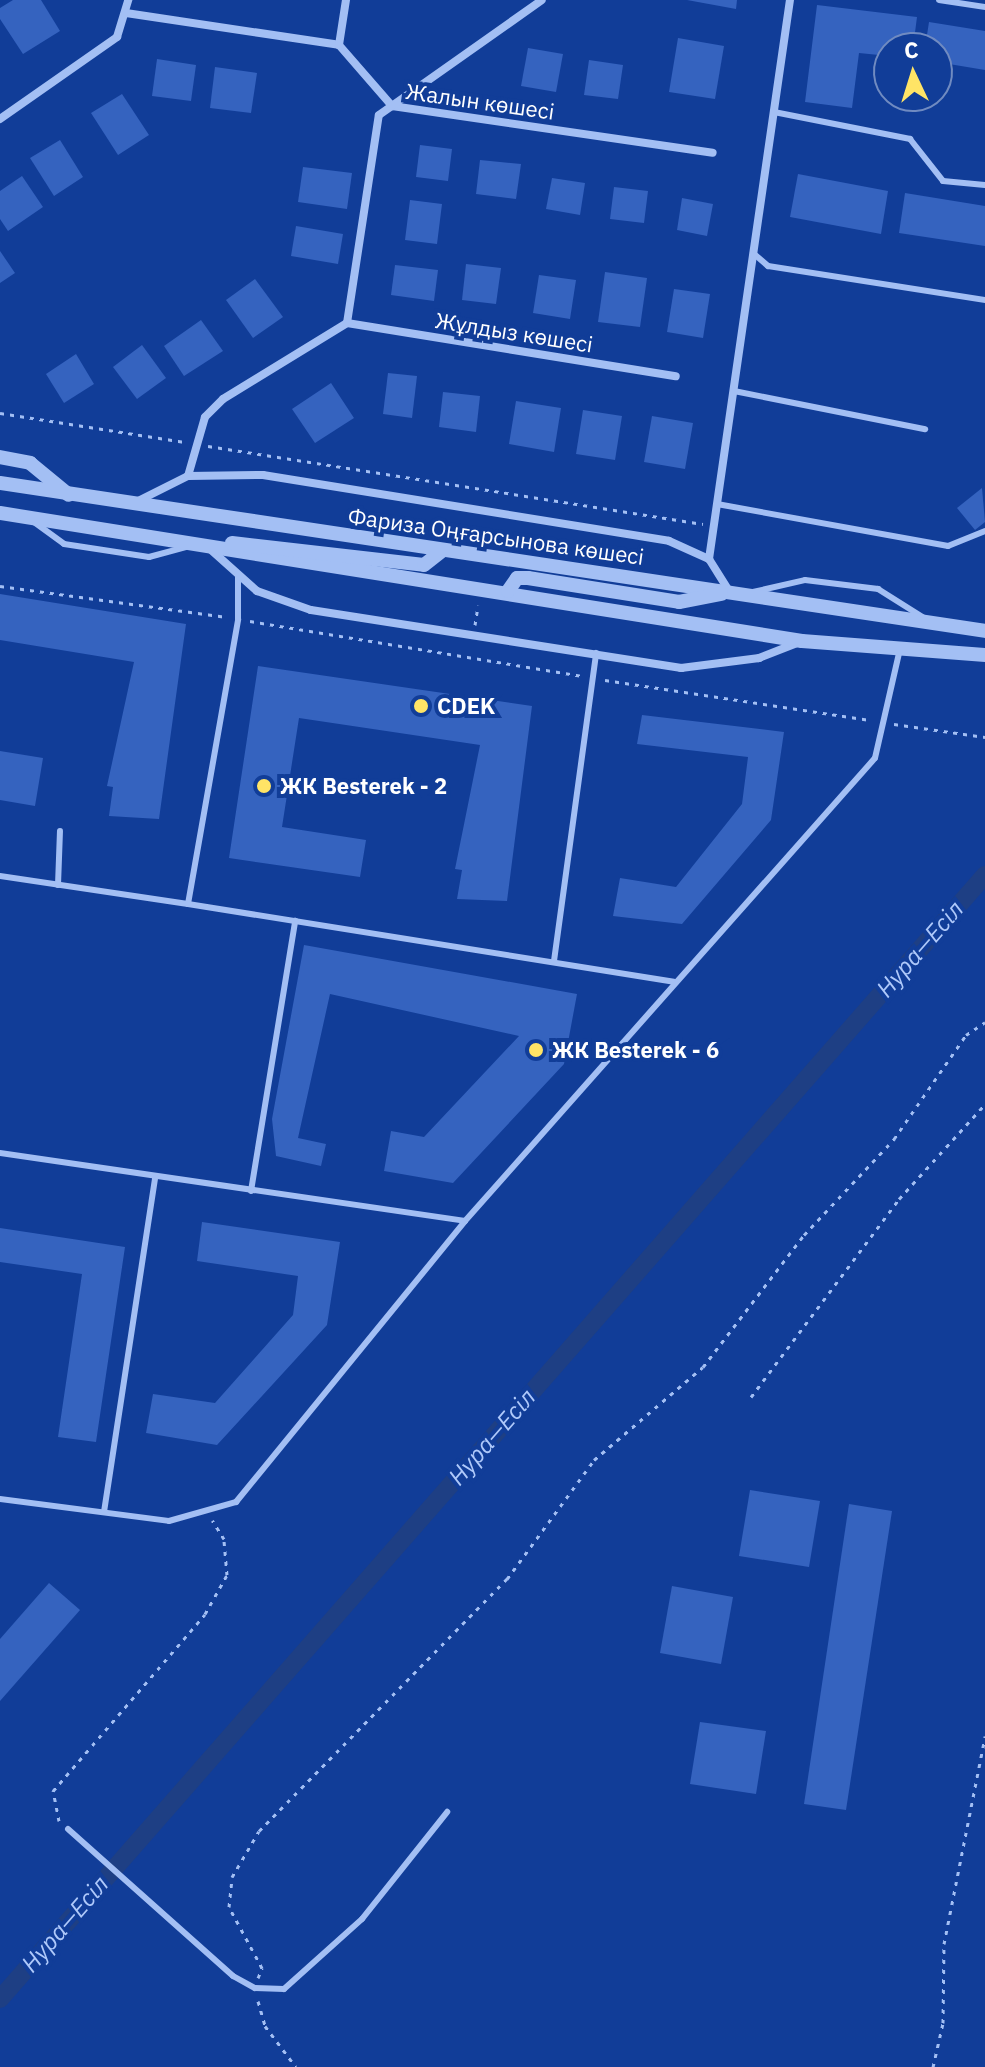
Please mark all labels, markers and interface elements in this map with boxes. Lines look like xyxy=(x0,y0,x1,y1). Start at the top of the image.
north arrow xyxy=(873,32,953,112)
text: С xyxy=(903,35,920,65)
street label: Жалын көшесі xyxy=(404,77,556,125)
street label: Жұлдыз көшесі xyxy=(433,306,595,358)
street label: Фариза Оңғарсынова көшесі xyxy=(346,502,646,570)
place label: CDEK xyxy=(437,693,495,719)
marker: CDEK xyxy=(412,697,430,715)
place label: ЖК Besterek - 2 xyxy=(280,773,447,799)
marker: ЖК Besterek - 2 xyxy=(255,777,273,795)
water label: Нура—Есіл xyxy=(870,895,970,1003)
place label: ЖК Besterek - 6 xyxy=(552,1037,719,1063)
marker: ЖК Besterek - 6 xyxy=(527,1041,545,1059)
water label: Нура—Есіл xyxy=(442,1383,542,1491)
water label: Нура—Есіл xyxy=(15,1870,115,1978)

